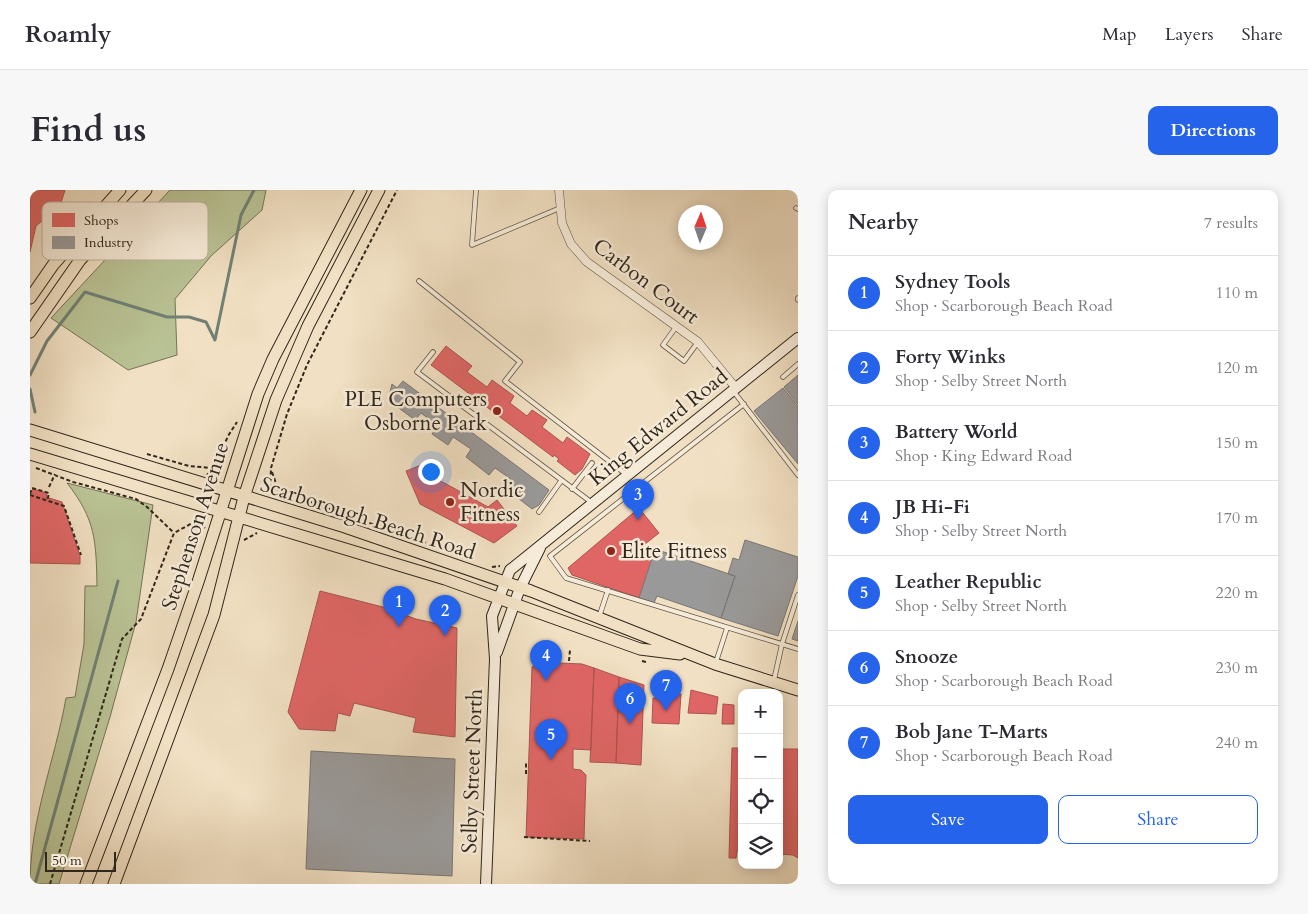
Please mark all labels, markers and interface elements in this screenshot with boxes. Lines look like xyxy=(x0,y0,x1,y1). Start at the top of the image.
text: Roamly xyxy=(25,18,111,51)
text: Map xyxy=(1102,22,1137,47)
text: Layers xyxy=(1165,22,1214,47)
text: Share xyxy=(1242,22,1283,47)
text: Find us xyxy=(30,106,146,154)
button: Directions xyxy=(1148,106,1278,155)
legend xyxy=(42,202,208,260)
north arrow xyxy=(678,205,723,250)
text: Nearby xyxy=(848,208,919,237)
text: Shops xyxy=(84,211,119,230)
text: 7 results xyxy=(1204,212,1258,234)
street label: Carbon Court xyxy=(587,232,705,331)
text: Industry xyxy=(84,233,134,252)
text: Sydney Tools xyxy=(895,269,1010,295)
text: 1 xyxy=(860,282,868,304)
text: 110 m xyxy=(1216,282,1258,304)
text: Shop · Scarborough Beach Road xyxy=(895,295,1113,317)
text: Forty Winks xyxy=(895,344,1006,370)
text: 2 xyxy=(860,357,868,379)
text: 120 m xyxy=(1216,357,1258,379)
street label: King Edward Road xyxy=(583,362,734,493)
text: Shop · Selby Street North xyxy=(895,370,1067,392)
place label: PLE Computers Osborne Park xyxy=(345,385,488,438)
marker: PLE Computers Osborne Park xyxy=(491,405,503,417)
text: Battery World xyxy=(895,419,1018,445)
text: 3 xyxy=(860,432,868,454)
text: 150 m xyxy=(1216,432,1258,454)
street label: Stephenson Avenue xyxy=(155,438,236,614)
text: Shop · King Edward Road xyxy=(895,445,1072,467)
your location xyxy=(418,459,444,485)
street label: Scarborough Beach Road xyxy=(257,470,479,567)
place label: Nordic Fitness xyxy=(460,476,524,529)
pin: 3 xyxy=(622,479,654,520)
text: JB Hi-Fi xyxy=(895,494,970,520)
marker: Nordic Fitness xyxy=(444,496,456,508)
text: 4 xyxy=(860,507,868,529)
text: 170 m xyxy=(1216,507,1258,529)
text: Shop · Selby Street North xyxy=(895,520,1067,542)
place label: Elite Fitness xyxy=(621,537,727,566)
marker: Elite Fitness xyxy=(605,545,617,557)
text: Leather Republic xyxy=(895,569,1042,595)
text: 5 xyxy=(860,582,868,604)
text: 220 m xyxy=(1216,582,1258,604)
pin: 1 xyxy=(383,586,415,627)
pin: 2 xyxy=(429,595,461,636)
text: Shop · Selby Street North xyxy=(895,595,1067,617)
pin: 4 xyxy=(530,640,562,681)
text: Snooze xyxy=(895,644,958,670)
text: 6 xyxy=(860,657,868,679)
text: 230 m xyxy=(1216,657,1258,679)
pin: 7 xyxy=(650,670,682,711)
text: Shop · Scarborough Beach Road xyxy=(895,670,1113,692)
pin: 6 xyxy=(614,683,646,724)
street label: Selby Street North xyxy=(455,688,490,854)
map controls xyxy=(738,689,783,869)
button: + xyxy=(738,689,783,734)
pin: 5 xyxy=(535,719,567,760)
text: Bob Jane T-Marts xyxy=(895,719,1048,745)
text: 7 xyxy=(860,732,868,754)
text: 240 m xyxy=(1216,732,1258,754)
button: − xyxy=(738,734,783,779)
text: Shop · Scarborough Beach Road xyxy=(895,745,1113,767)
button: locate xyxy=(738,779,783,824)
button: Save xyxy=(848,795,1048,844)
button: Share xyxy=(1058,795,1258,844)
button: layers xyxy=(738,824,783,869)
scale bar xyxy=(45,849,116,872)
text: 50 m xyxy=(52,851,82,870)

